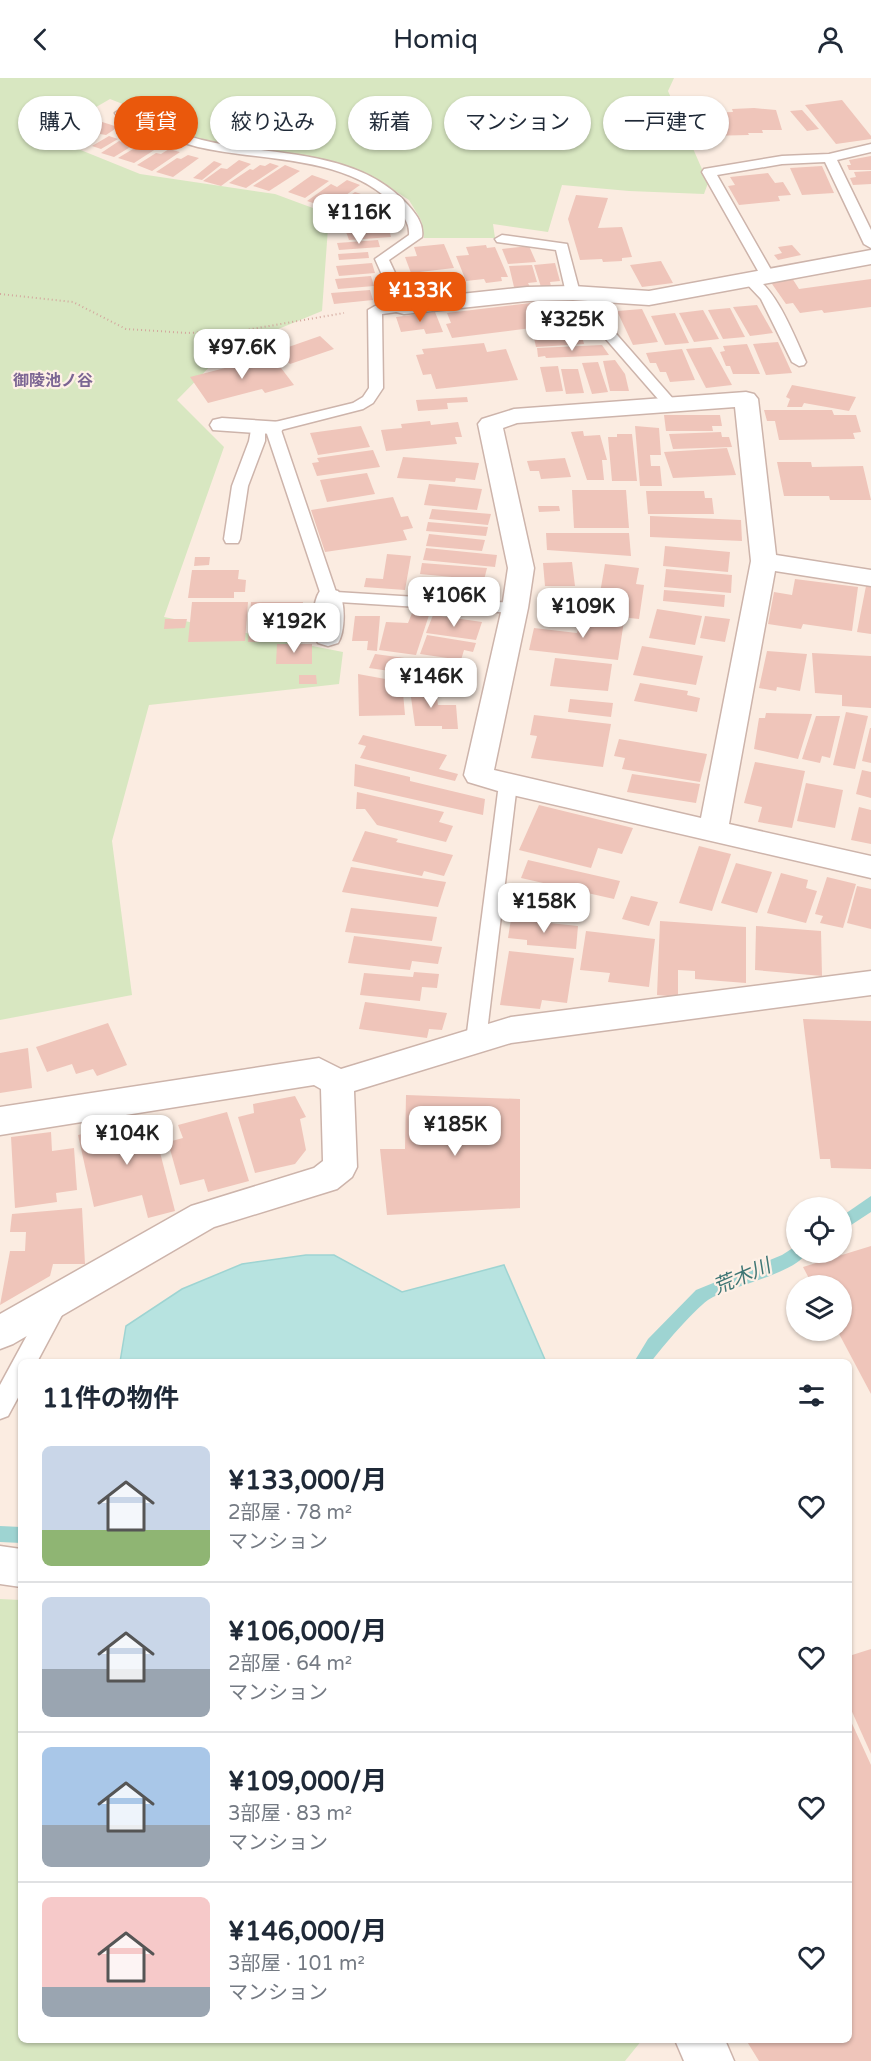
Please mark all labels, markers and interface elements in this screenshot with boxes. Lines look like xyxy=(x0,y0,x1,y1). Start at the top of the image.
icon: back xyxy=(24,23,57,56)
text: Homiq xyxy=(393,23,478,56)
icon: person xyxy=(814,23,847,56)
chip: 購入 xyxy=(18,96,102,150)
chip: 賃貸 xyxy=(114,96,198,150)
chip: 絞り込み xyxy=(210,96,336,150)
chip: 新着 xyxy=(348,96,432,150)
chip: マンション xyxy=(444,96,591,150)
chip: 一戸建て xyxy=(603,96,729,150)
pin: ¥116K xyxy=(317,194,401,245)
text: ¥116K xyxy=(327,201,391,225)
pin: ¥133K xyxy=(378,272,462,323)
text: ¥133K xyxy=(388,279,452,303)
pin: ¥325K xyxy=(530,301,614,352)
text: ¥325K xyxy=(540,308,604,332)
pin: ¥97.6K xyxy=(193,329,291,380)
text: ¥97.6K xyxy=(208,336,276,360)
district label: 御陵池ノ谷 xyxy=(13,371,93,391)
pin: ¥106K xyxy=(412,577,496,628)
text: ¥106K xyxy=(422,584,486,608)
pin: ¥109K xyxy=(541,588,625,639)
text: ¥109K xyxy=(551,595,615,619)
pin: ¥192K xyxy=(252,603,336,654)
text: ¥192K xyxy=(262,610,326,634)
pin: ¥146K xyxy=(389,658,473,709)
text: ¥146K xyxy=(399,665,463,689)
pin: ¥158K xyxy=(502,883,586,934)
text: ¥158K xyxy=(512,890,576,914)
pin: ¥185K xyxy=(413,1106,497,1157)
text: ¥185K xyxy=(423,1113,487,1137)
pin: ¥104K xyxy=(85,1115,169,1166)
text: ¥104K xyxy=(95,1122,159,1146)
map controls xyxy=(786,1197,852,1341)
button: locate xyxy=(786,1197,852,1263)
water label: 荒木川 xyxy=(710,1253,776,1300)
button: layers xyxy=(786,1275,852,1341)
icon: filters xyxy=(795,1379,828,1412)
text: 11件の物件 xyxy=(42,1383,179,1414)
text: ¥133,000/月 xyxy=(228,1465,387,1496)
icon: home xyxy=(90,1470,162,1542)
icon: heart xyxy=(795,1490,828,1523)
text: 2部屋 · 78 m² xyxy=(228,1501,352,1525)
text: マンション xyxy=(228,1530,328,1554)
text: ¥106,000/月 xyxy=(228,1616,387,1647)
icon: home xyxy=(90,1621,162,1693)
icon: heart xyxy=(795,1641,828,1674)
text: 2部屋 · 64 m² xyxy=(228,1652,352,1676)
text: マンション xyxy=(228,1681,328,1705)
text: ¥109,000/月 xyxy=(228,1766,387,1797)
icon: home xyxy=(90,1771,162,1843)
icon: heart xyxy=(795,1791,828,1824)
text: 3部屋 · 83 m² xyxy=(228,1802,352,1826)
text: マンション xyxy=(228,1831,328,1855)
text: ¥146,000/月 xyxy=(228,1916,387,1947)
icon: home xyxy=(90,1921,162,1993)
icon: heart xyxy=(795,1941,828,1974)
text: 3部屋 · 101 m² xyxy=(228,1952,365,1976)
text: マンション xyxy=(228,1981,328,2005)

